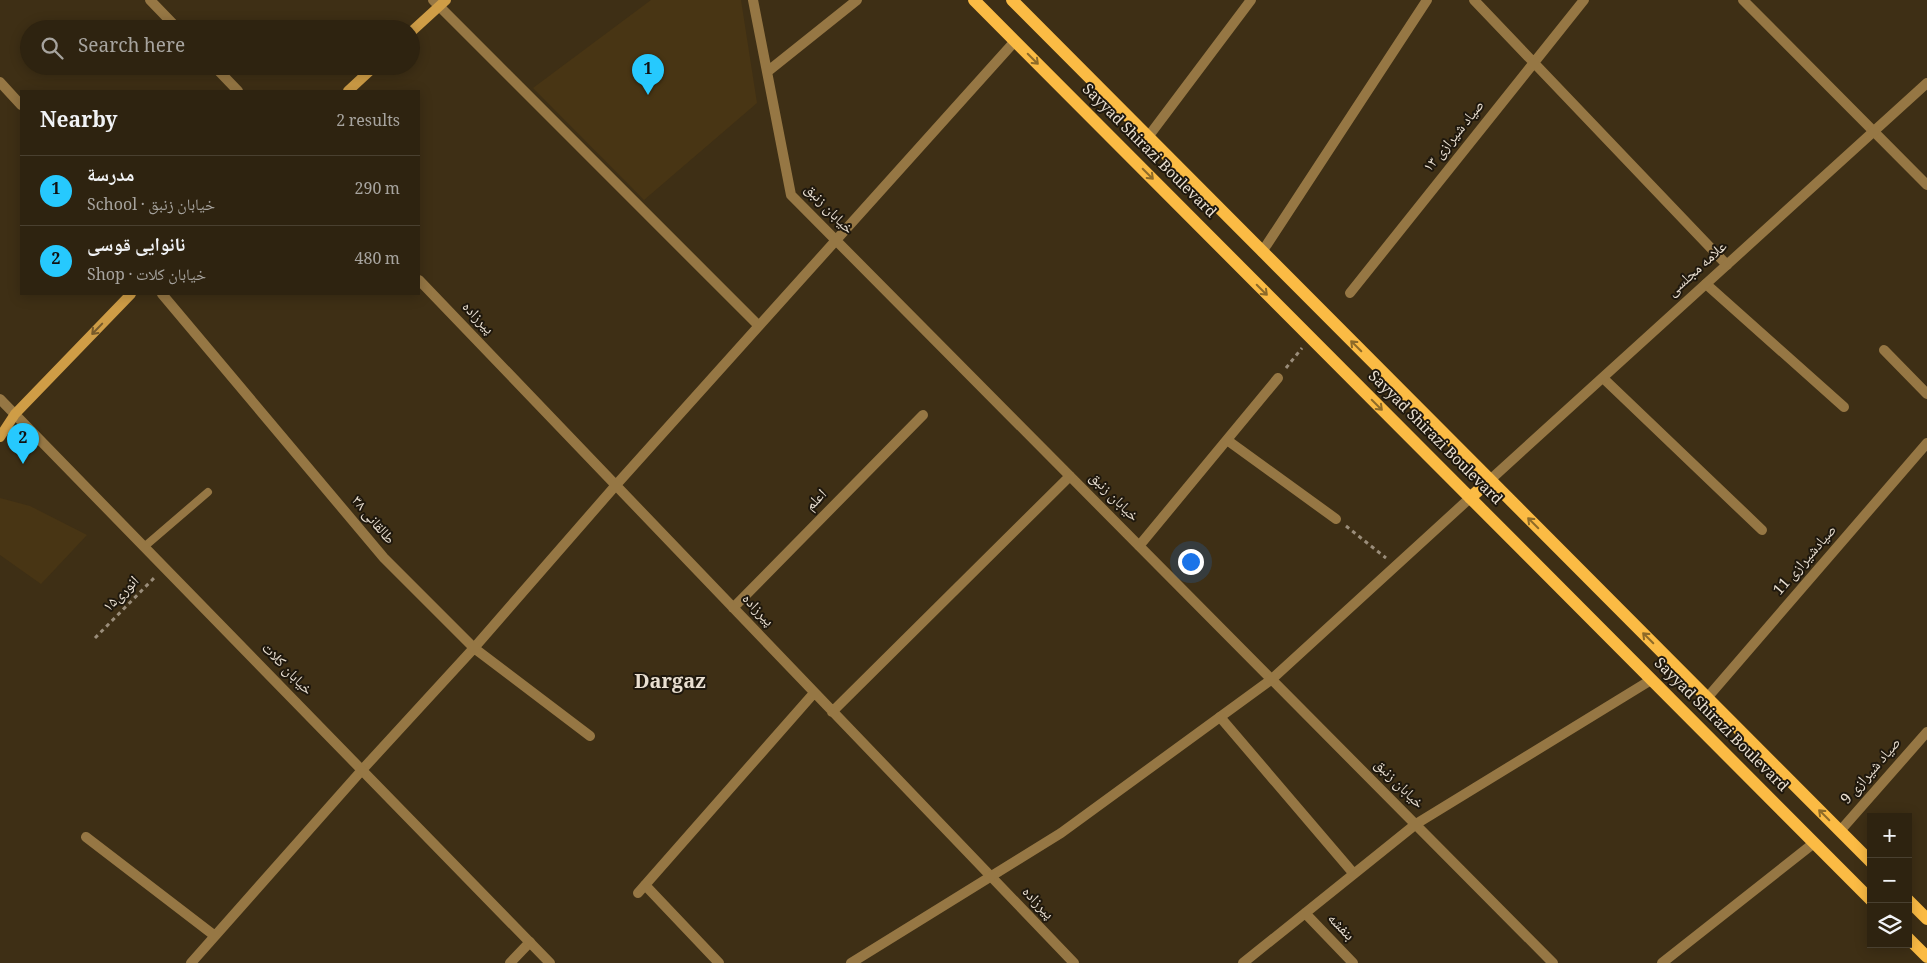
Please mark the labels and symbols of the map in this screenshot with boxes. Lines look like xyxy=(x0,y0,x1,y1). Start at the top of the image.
one-way arrow xyxy=(1027,53,1039,65)
pin: 1 xyxy=(632,54,664,95)
street label: Sayyad Shirazi Boulevard xyxy=(1075,79,1221,225)
street label: صیاد شیرازی ۱۳ xyxy=(1417,95,1493,179)
one-way arrow xyxy=(1142,168,1154,181)
street label: خیابان زنبق xyxy=(797,178,859,242)
street label: علامه مجلسی xyxy=(1662,235,1735,305)
one-way arrow xyxy=(1256,283,1268,295)
street label: پیرزاده xyxy=(454,296,500,342)
one-way arrow xyxy=(91,323,103,335)
one-way arrow xyxy=(1350,340,1363,352)
street label: Sayyad Shirazi Boulevard xyxy=(1361,366,1507,512)
one-way arrow xyxy=(1371,398,1383,411)
pin: 2 xyxy=(7,423,39,464)
street label: خیابان زنبق xyxy=(1082,467,1145,530)
street label: اعلم xyxy=(800,484,834,518)
street label: طالقانی ۳۸ xyxy=(343,491,401,552)
one-way arrow xyxy=(1527,517,1539,529)
street label: صیادشیرازی 11 xyxy=(1768,520,1844,602)
your location xyxy=(1178,549,1204,575)
street label: انوری۱۵ xyxy=(98,571,146,619)
street label: پیرزاده xyxy=(734,588,780,634)
one-way arrow xyxy=(1641,632,1654,644)
street label: خیابان کلات xyxy=(254,637,318,703)
street label: Sayyad Shirazi Boulevard xyxy=(1647,653,1793,799)
district label: Dargaz xyxy=(634,667,706,701)
street label: صیاد شیرازی 9 xyxy=(1835,732,1909,812)
street label: خیابان زنبق xyxy=(1367,754,1430,817)
one-way arrow xyxy=(1818,809,1830,822)
street label: پیرزاده xyxy=(1014,881,1060,927)
street label: بنفشه xyxy=(1320,908,1360,948)

